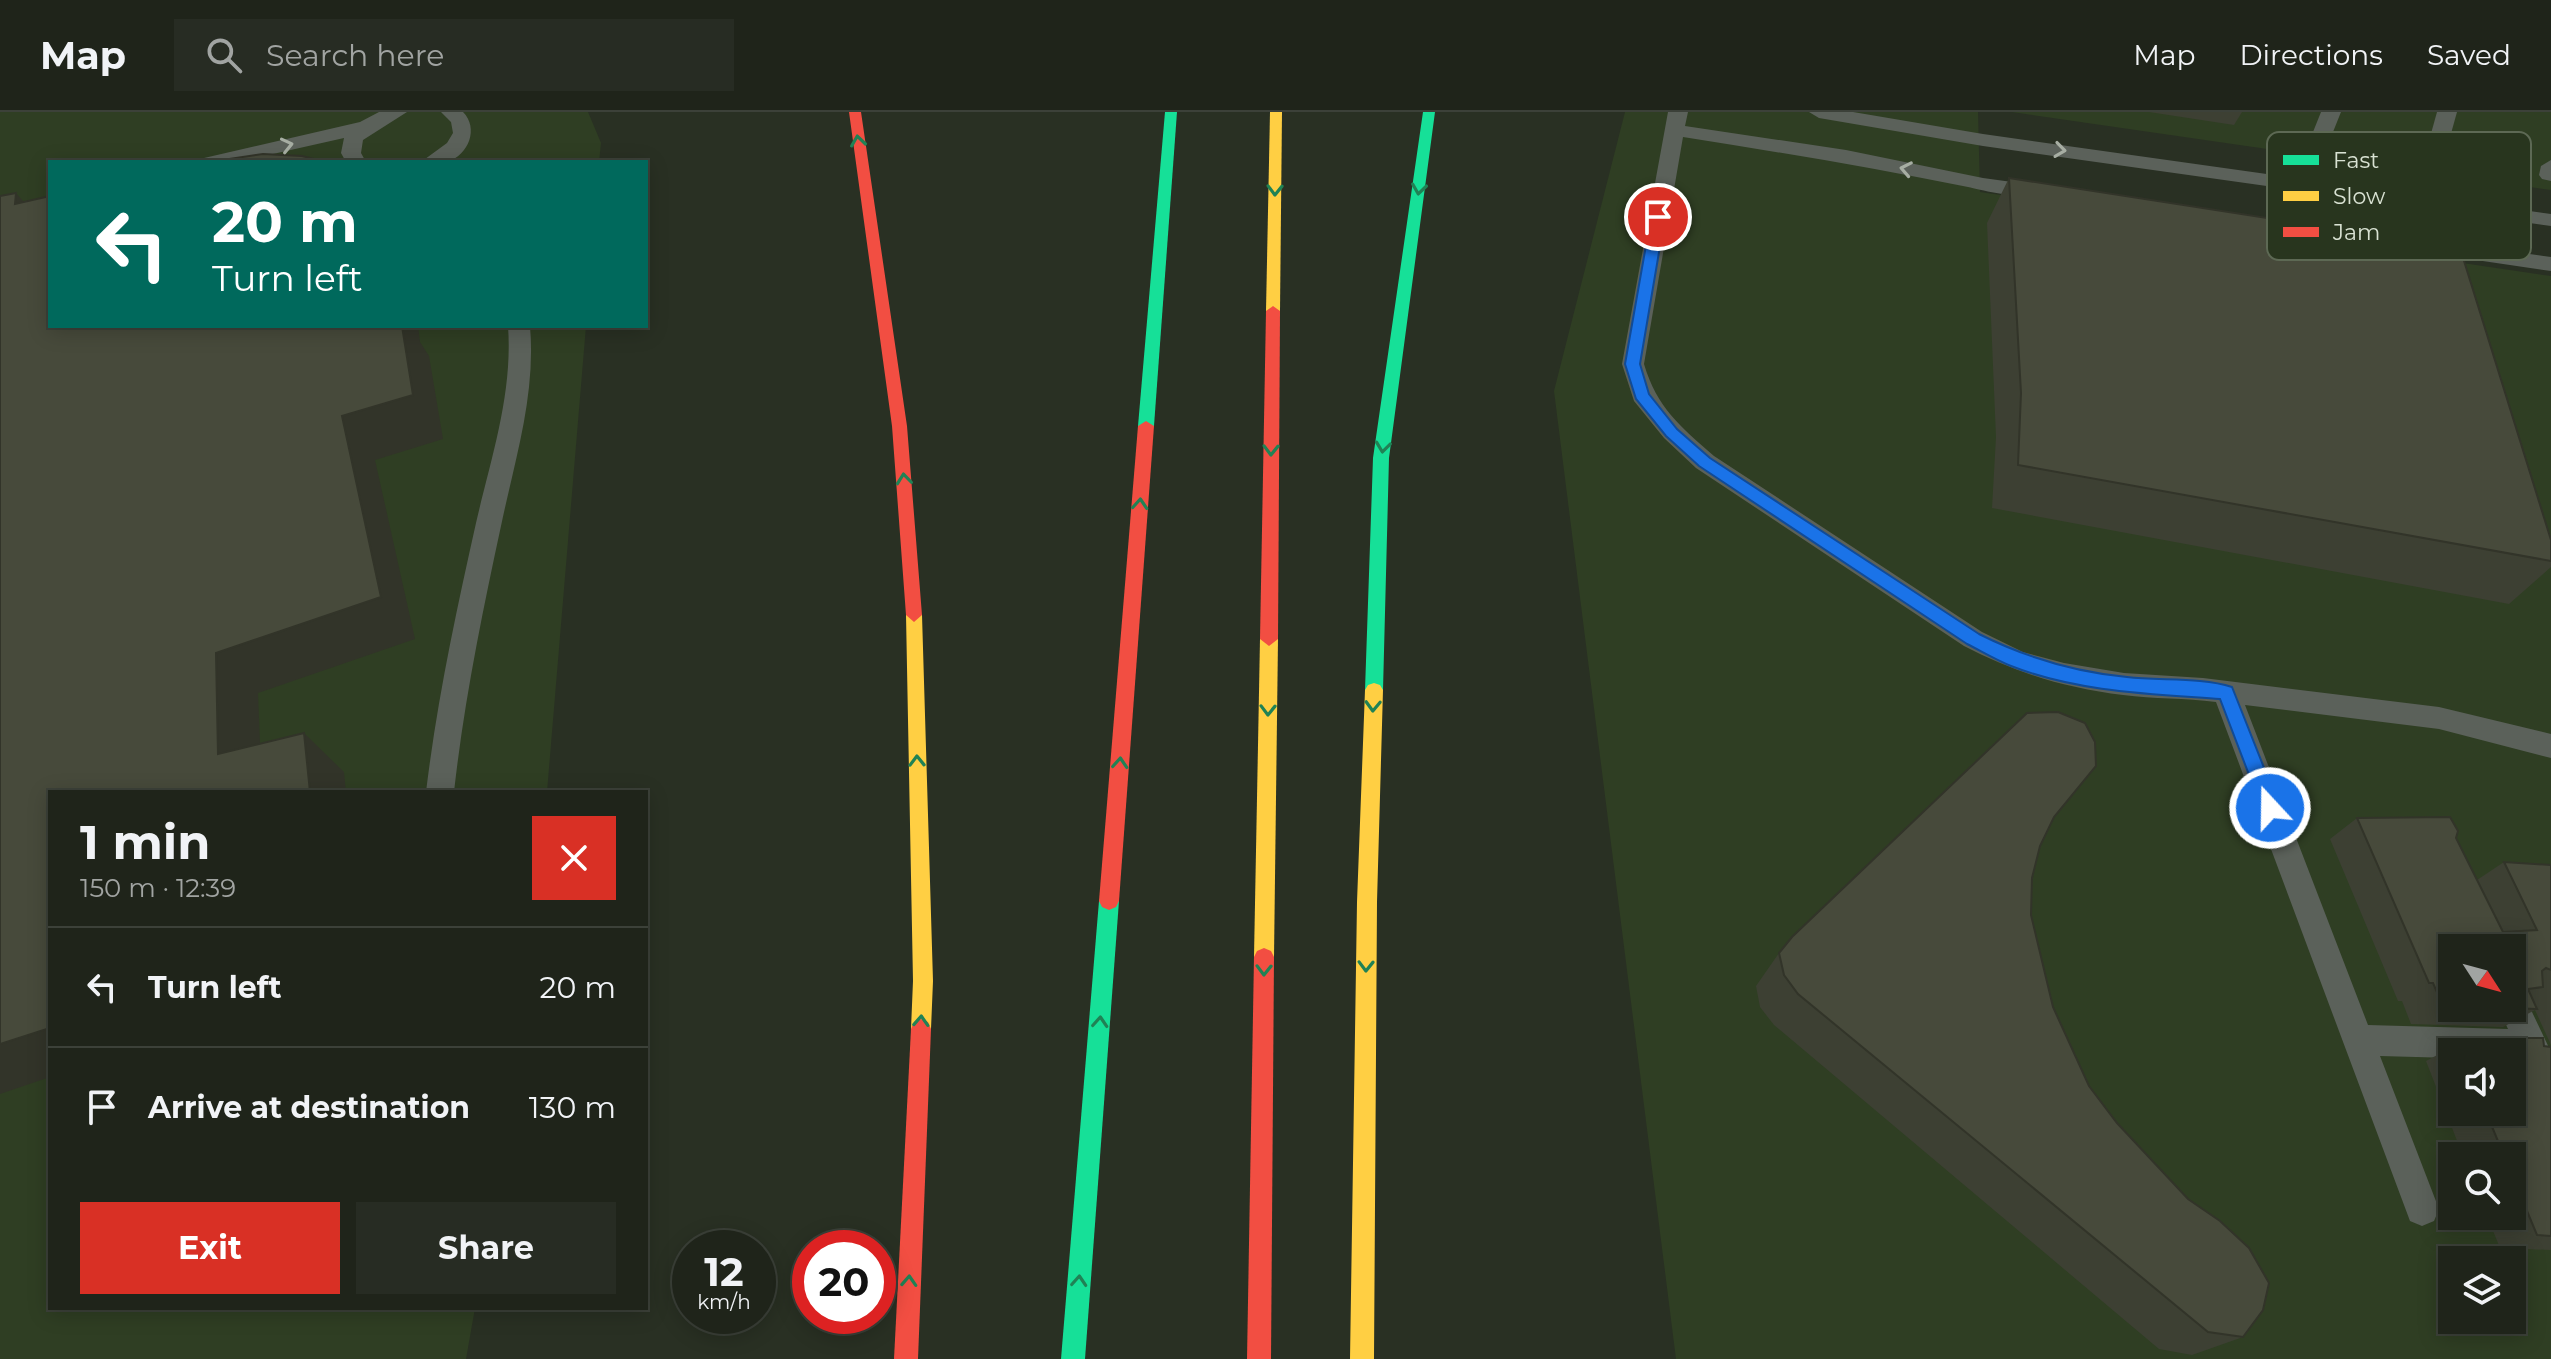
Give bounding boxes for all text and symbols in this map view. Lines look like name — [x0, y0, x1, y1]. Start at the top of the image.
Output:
search box — [174, 19, 734, 91]
text: Map — [40, 32, 126, 79]
icon: search — [202, 33, 246, 77]
text: Search here — [266, 37, 444, 74]
text: Map — [2133, 38, 2195, 72]
text: Directions — [2239, 38, 2383, 72]
text: Saved — [2427, 38, 2511, 72]
legend — [2267, 132, 2531, 260]
one-way arrow — [850, 134, 867, 147]
one-way arrow — [280, 137, 293, 154]
one-way arrow — [2054, 142, 2067, 159]
text: Fast — [2333, 147, 2379, 174]
one-way arrow — [1900, 161, 1913, 178]
one-way arrow — [1410, 183, 1427, 196]
pin — [1624, 183, 1692, 251]
text: Slow — [2333, 183, 2386, 210]
one-way arrow — [1266, 184, 1284, 197]
text: 20 m — [212, 188, 358, 256]
icon: left — [80, 192, 184, 296]
icon: arrive — [1636, 195, 1680, 239]
text: Jam — [2332, 219, 2380, 246]
text: Turn left — [212, 256, 363, 300]
one-way arrow — [1374, 441, 1391, 454]
one-way arrow — [1262, 444, 1280, 457]
one-way arrow — [895, 472, 912, 485]
one-way arrow — [1131, 497, 1148, 510]
one-way arrow — [1364, 700, 1382, 713]
one-way arrow — [1259, 704, 1276, 717]
one-way arrow — [909, 754, 926, 767]
one-way arrow — [1111, 756, 1128, 769]
position arrow — [2228, 766, 2312, 850]
text: 1 min — [80, 813, 210, 871]
button: close — [532, 816, 616, 900]
text: 150 m · 12:39 — [80, 872, 236, 904]
north arrow — [2438, 934, 2526, 1022]
map controls — [2438, 934, 2526, 1334]
one-way arrow — [1357, 960, 1375, 973]
one-way arrow — [1255, 964, 1273, 977]
icon: left — [80, 965, 124, 1009]
text: Turn left — [148, 969, 281, 1006]
text: 20 m — [539, 969, 616, 1006]
one-way arrow — [912, 1014, 929, 1027]
one-way arrow — [1091, 1015, 1108, 1028]
button: sound — [2438, 1038, 2526, 1126]
icon: arrive — [80, 1085, 124, 1129]
text: Arrive at destination — [148, 1089, 470, 1126]
text: 130 m — [529, 1089, 616, 1126]
button: search — [2438, 1142, 2526, 1230]
button: Exit — [80, 1202, 340, 1294]
button: Share — [356, 1202, 616, 1294]
speed limit sign: 20 — [792, 1230, 896, 1334]
button: layers — [2438, 1246, 2526, 1334]
text: 12 — [704, 1247, 744, 1296]
one-way arrow — [901, 1274, 918, 1287]
one-way arrow — [1070, 1274, 1087, 1287]
text: km/h — [697, 1290, 751, 1314]

